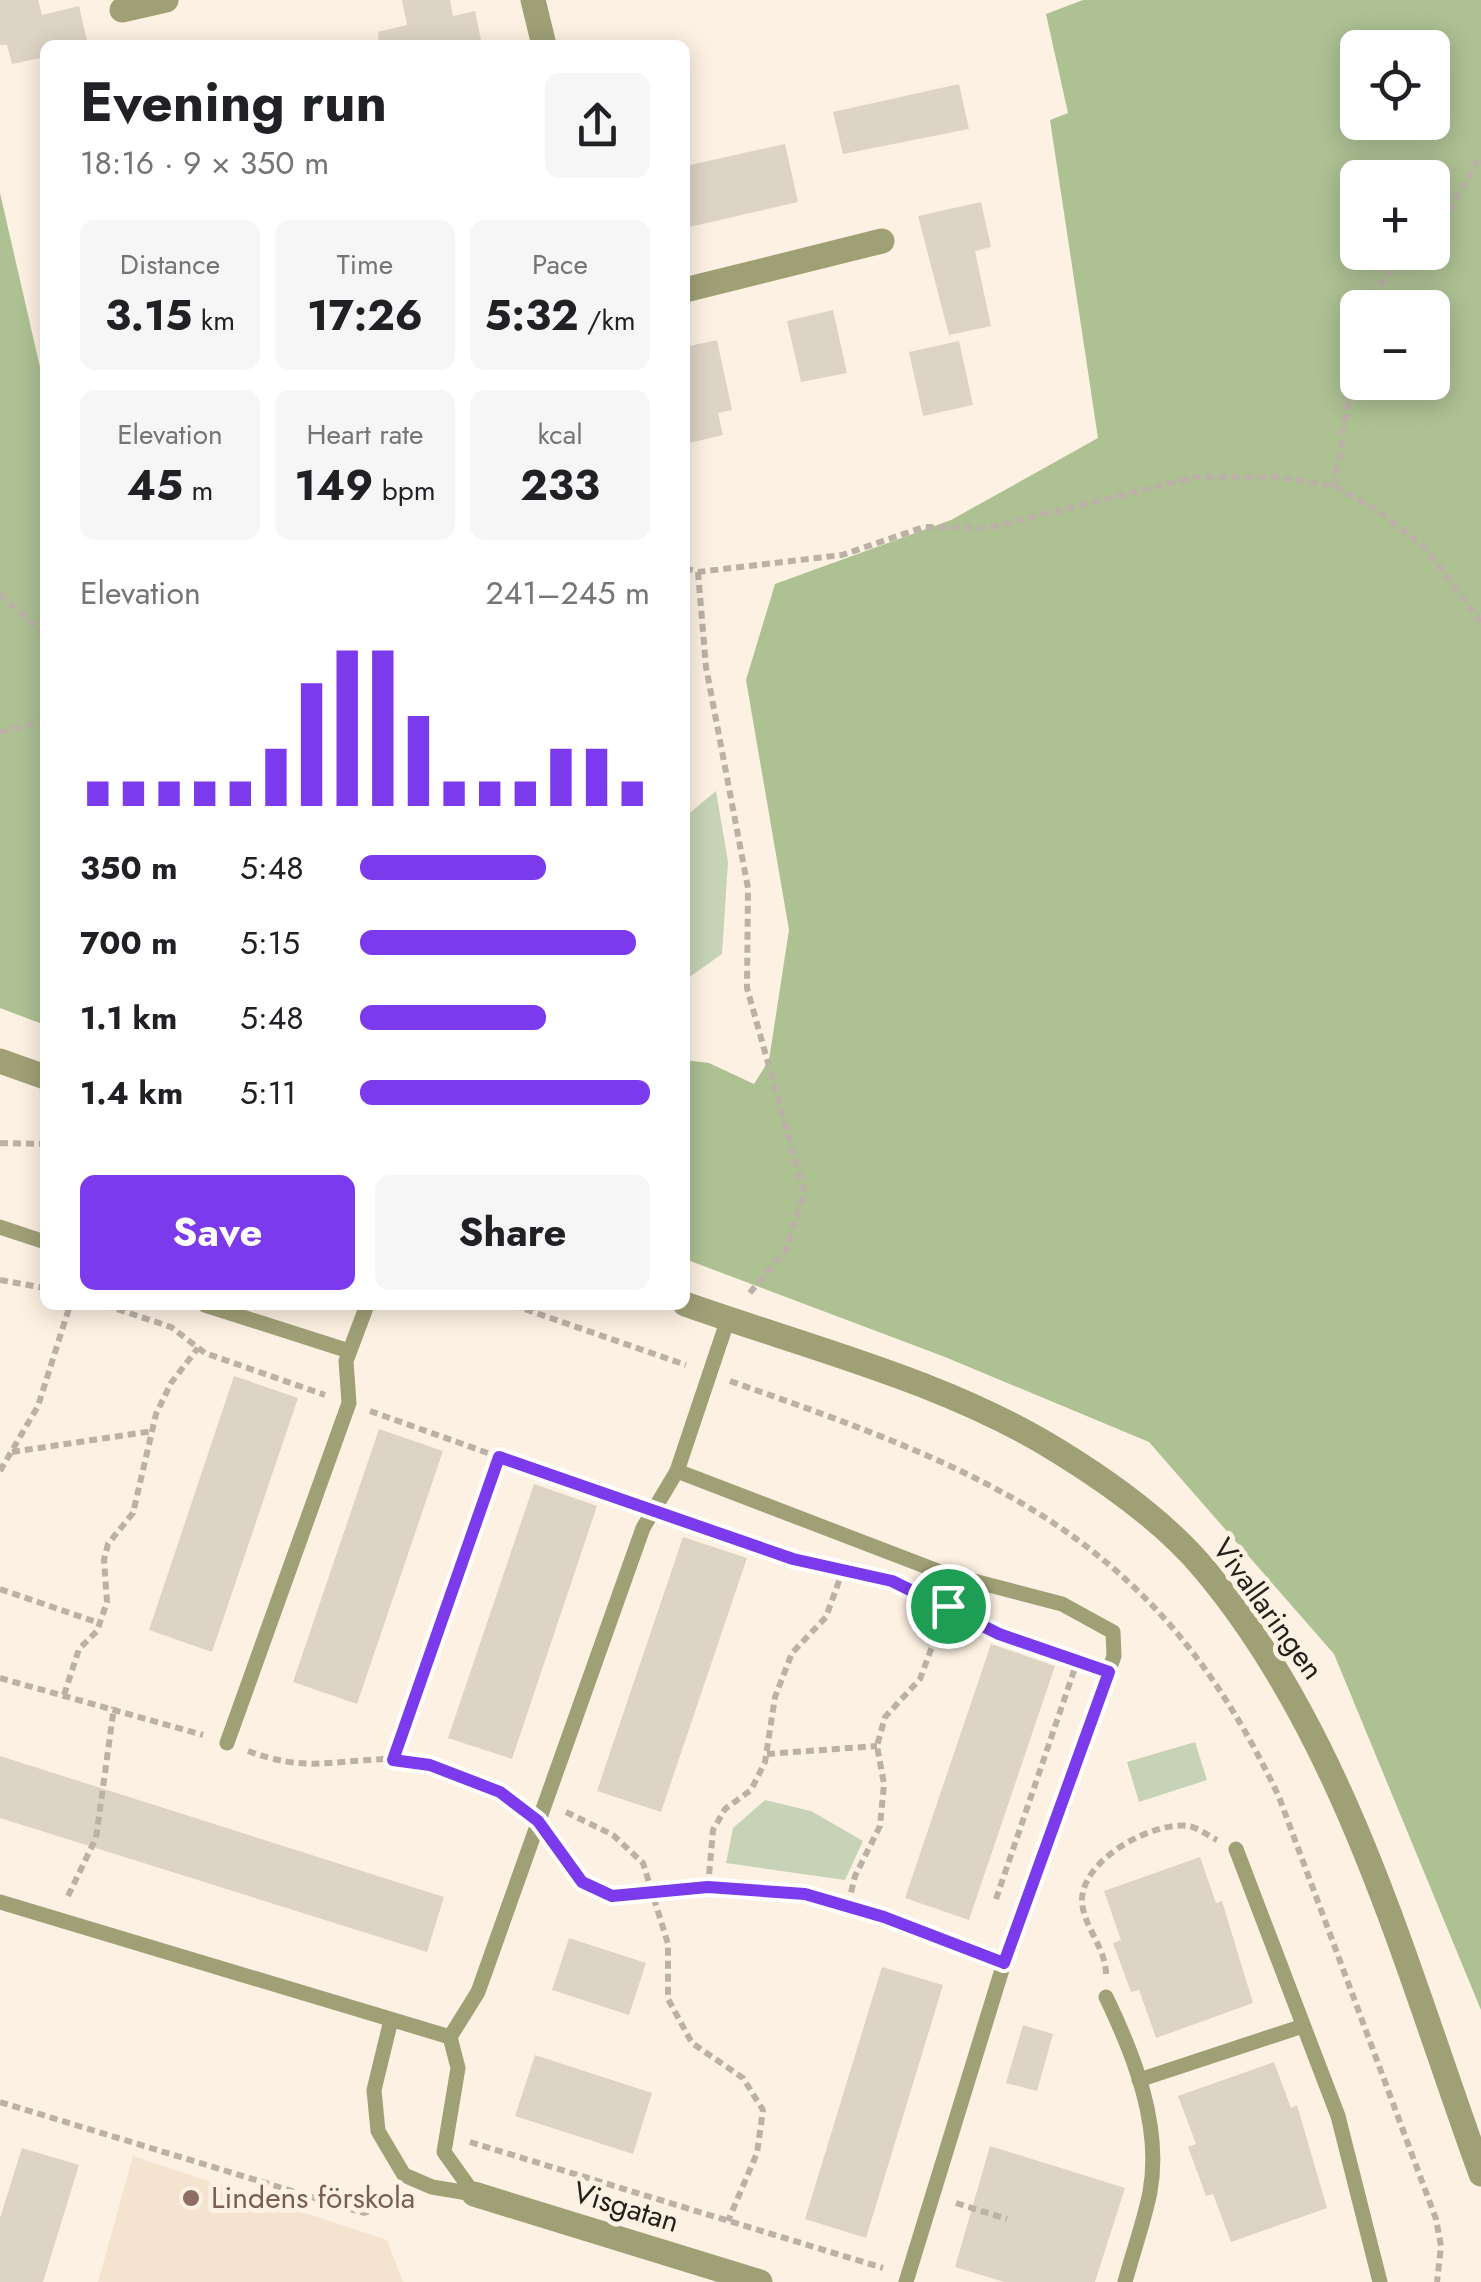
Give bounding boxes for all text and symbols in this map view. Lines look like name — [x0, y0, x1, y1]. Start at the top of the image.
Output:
map controls — [1340, 30, 1450, 400]
button: locate — [1340, 30, 1450, 140]
text: Evening run — [80, 62, 387, 142]
button: share — [545, 73, 650, 178]
text: 18:16 · 9 × 350 m — [80, 140, 329, 186]
button: + — [1340, 160, 1450, 270]
text: Distance — [120, 244, 220, 285]
text: Time — [337, 244, 393, 285]
text: Pace — [532, 244, 588, 285]
text: 3.15 — [105, 285, 192, 346]
text: 17:26 — [307, 285, 423, 346]
text: 5:32 — [484, 285, 579, 346]
button: − — [1340, 290, 1450, 400]
text: km — [192, 300, 235, 341]
text: /km — [579, 300, 636, 341]
text: Elevation — [117, 414, 223, 455]
text: Heart rate — [307, 414, 423, 455]
text: kcal — [537, 414, 583, 455]
text: 45 — [127, 455, 183, 516]
text: 149 — [295, 455, 373, 516]
text: 233 — [520, 455, 600, 516]
text: m — [183, 470, 213, 511]
text: bpm — [373, 470, 435, 511]
text: Elevation — [80, 570, 201, 616]
text: 241–245 m — [486, 570, 650, 616]
text: 350 m — [80, 845, 178, 891]
text: 5:48 — [240, 845, 304, 891]
text: 700 m — [80, 920, 178, 966]
text: 5:15 — [240, 920, 300, 966]
text: 1.1 km — [80, 995, 177, 1041]
text: 5:48 — [240, 995, 304, 1041]
text: 1.4 km — [80, 1070, 183, 1116]
text: 5:11 — [240, 1070, 296, 1116]
button: Save — [80, 1175, 355, 1290]
button: Share — [375, 1175, 650, 1290]
street label: Vivallaringen — [1202, 1529, 1334, 1688]
pin — [906, 1564, 991, 1649]
icon: arrive — [921, 1579, 976, 1634]
street label: Visgatan — [568, 2170, 684, 2243]
place label: Lindens förskola — [211, 2176, 415, 2219]
marker: Lindens förskola — [180, 2187, 202, 2209]

